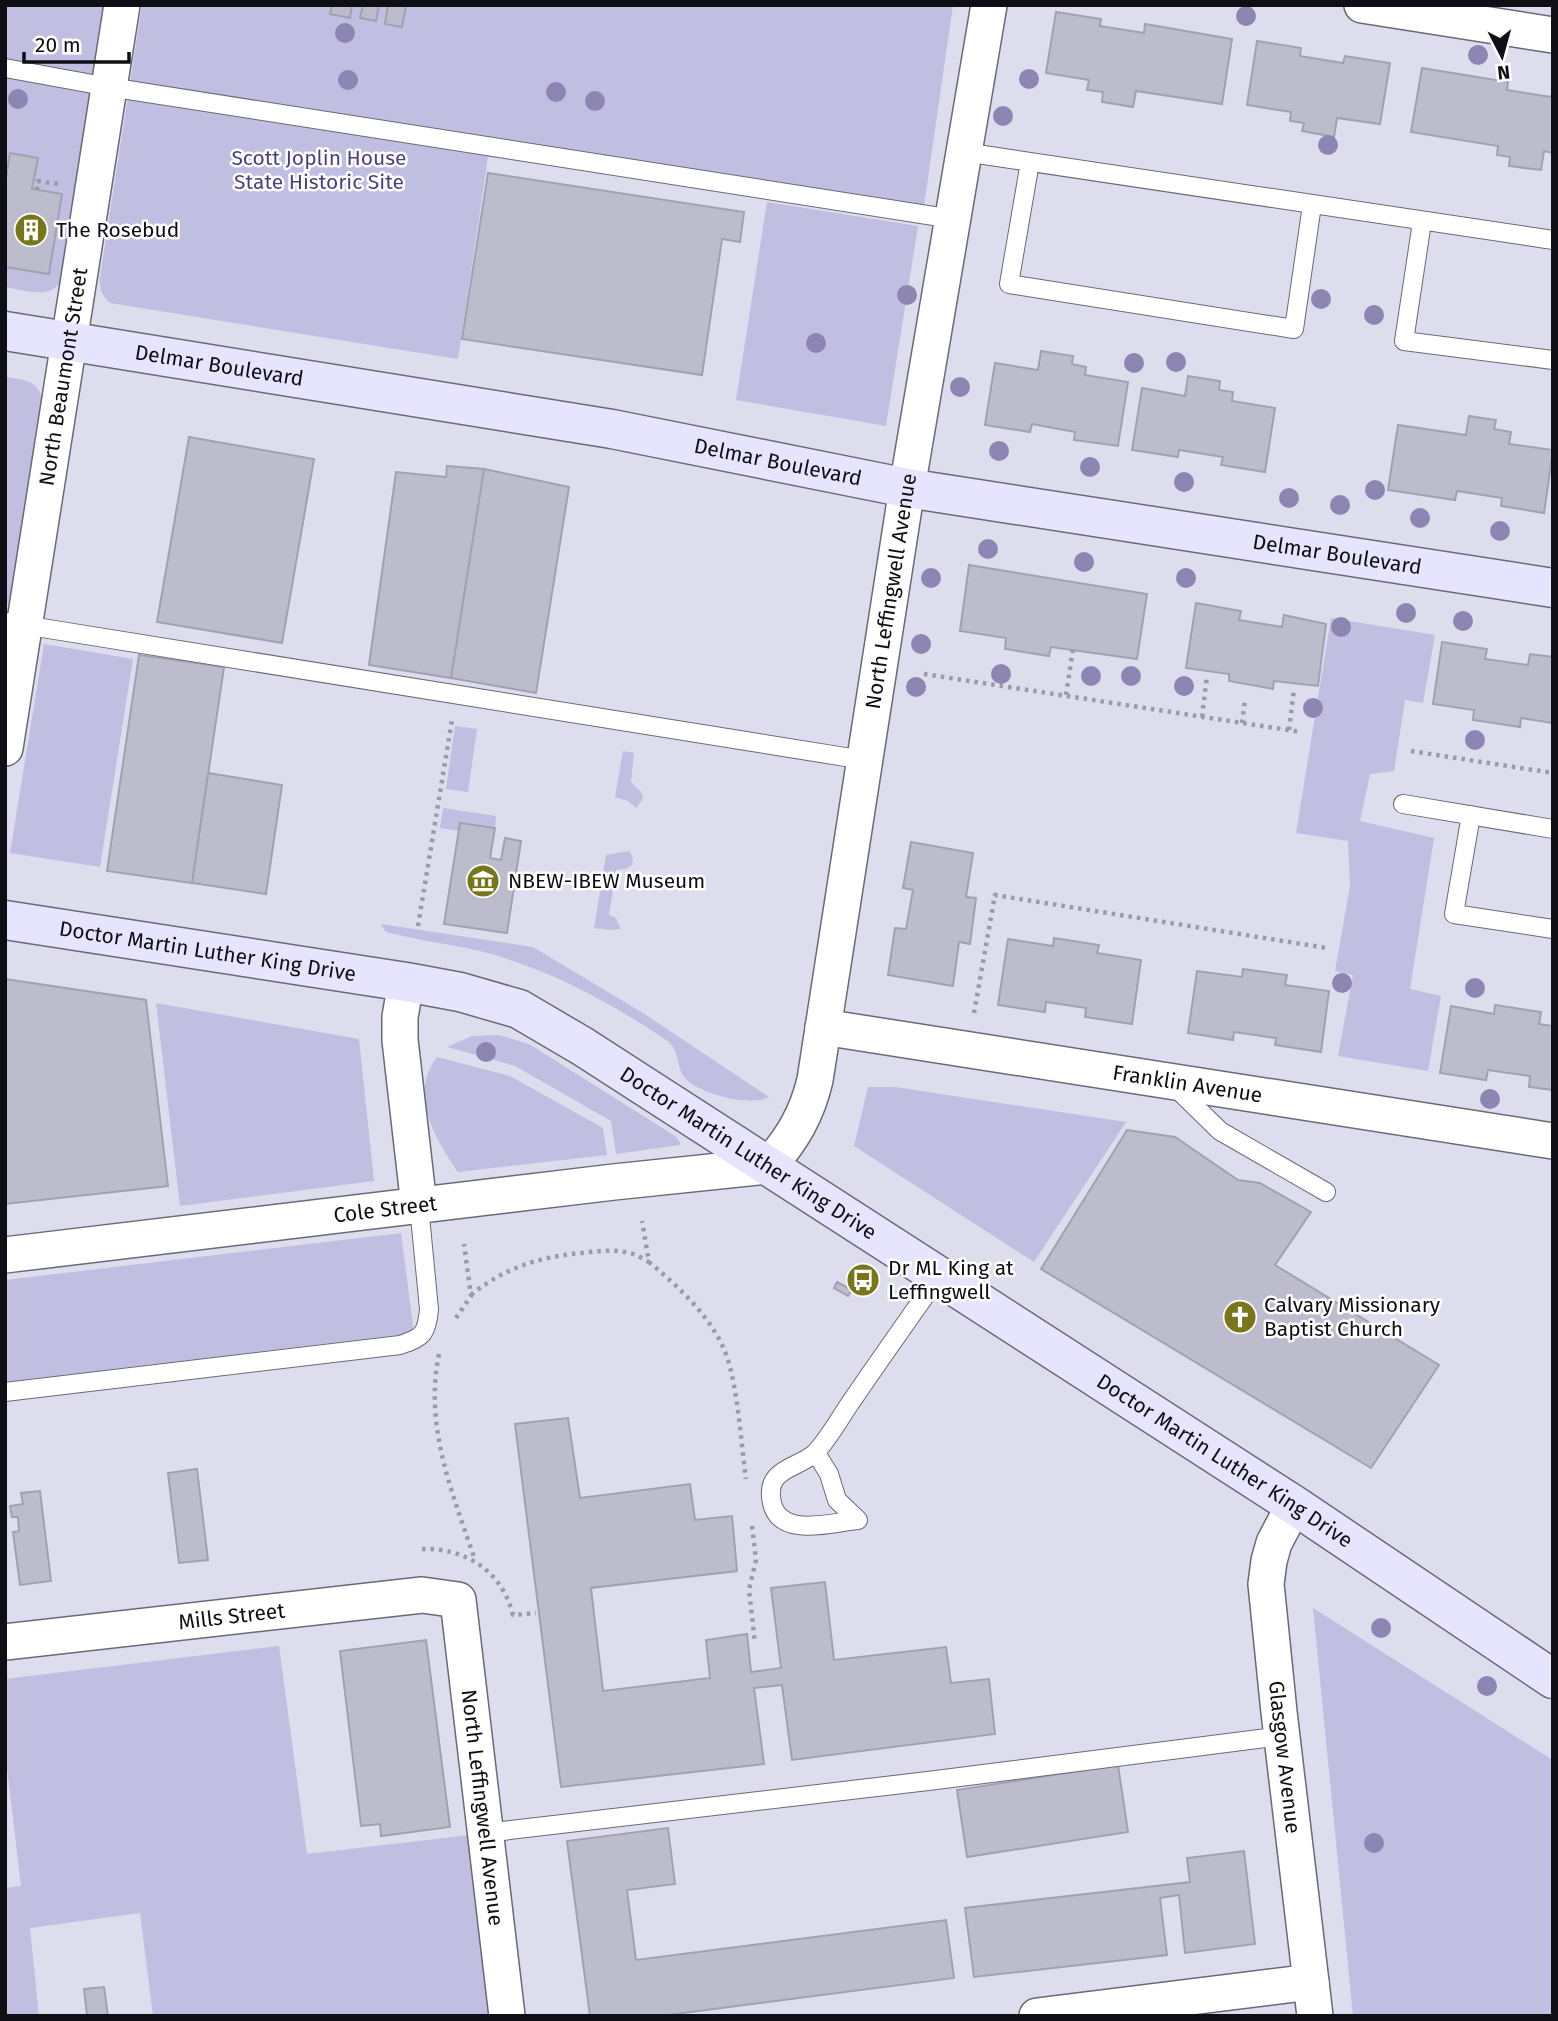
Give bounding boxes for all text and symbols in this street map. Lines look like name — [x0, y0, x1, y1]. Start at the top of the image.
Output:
scale bar — [24, 21, 130, 65]
north arrow — [1467, 21, 1537, 91]
text: 20 m — [35, 32, 81, 58]
text: N — [1496, 60, 1511, 85]
park label: Scott Joplin House State Historic Site — [231, 145, 407, 195]
building icon: The Rosebud — [12, 211, 50, 249]
place label: The Rosebud — [56, 217, 179, 243]
street label: North Beaumont Street — [33, 265, 94, 488]
street label: Delmar Boulevard — [133, 339, 305, 392]
street label: Delmar Boulevard — [692, 433, 864, 492]
street label: North Leffingwell Avenue — [860, 471, 922, 711]
street label: Delmar Boulevard — [1251, 529, 1423, 580]
museum icon: NBEW-IBEW Museum — [464, 862, 502, 900]
place label: NBEW-IBEW Museum — [508, 868, 705, 894]
street label: Doctor Martin Luther King Drive — [57, 916, 358, 987]
street label: Franklin Avenue — [1111, 1059, 1264, 1108]
street label: Doctor Martin Luther King Drive — [615, 1061, 882, 1245]
street label: Cole Street — [332, 1190, 439, 1228]
place label: Dr ML King at Leffingwell — [888, 1255, 1014, 1305]
bus stop icon: Dr ML King at Leffingwell — [844, 1261, 882, 1299]
place label: Calvary Missionary Baptist Church — [1264, 1292, 1441, 1342]
church icon: Calvary Missionary Baptist Church — [1221, 1298, 1259, 1336]
street label: Doctor Martin Luther King Drive — [1092, 1368, 1358, 1554]
street label: Mills Street — [177, 1598, 287, 1635]
street label: Glasgow Avenue — [1263, 1680, 1306, 1835]
street label: North Leffingwell Avenue — [456, 1688, 509, 1927]

